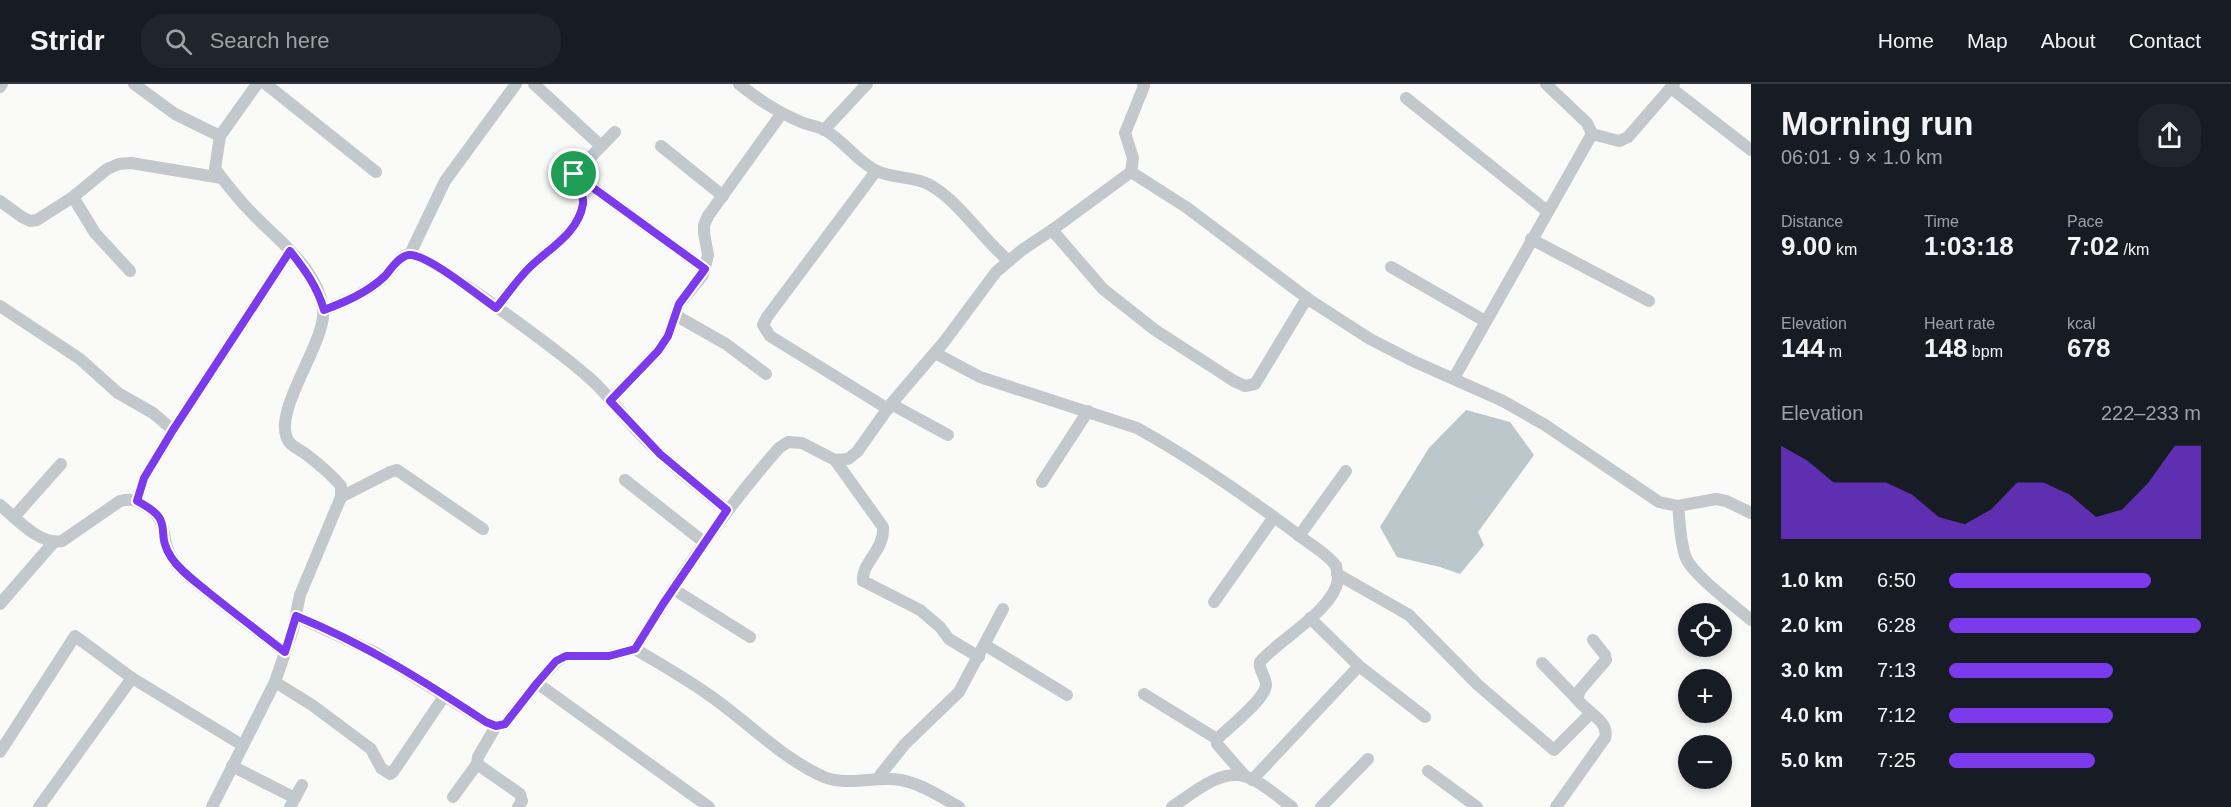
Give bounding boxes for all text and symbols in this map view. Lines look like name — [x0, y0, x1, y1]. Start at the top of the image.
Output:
search box — [141, 14, 561, 68]
text: Stridr — [30, 25, 105, 56]
icon: search — [162, 25, 195, 58]
text: Search here — [210, 28, 330, 53]
text: Home — [1878, 29, 1934, 52]
text: Map — [1967, 29, 2008, 52]
text: About — [2041, 29, 2096, 52]
text: Contact — [2129, 29, 2201, 52]
button: share — [2138, 104, 2201, 167]
text: Morning run — [1781, 105, 1973, 142]
text: 06:01 · 9 × 1.0 km — [1781, 146, 1943, 168]
pin — [548, 148, 599, 199]
icon: arrive — [557, 157, 590, 190]
text: Distance — [1781, 213, 1843, 230]
text: Time — [1924, 213, 1959, 230]
text: Pace — [2067, 213, 2103, 230]
text: 9.00 — [1781, 231, 1832, 261]
text: 1:03:18 — [1924, 231, 2014, 261]
text: 7:02 — [2067, 231, 2119, 261]
text: km — [1832, 241, 1857, 258]
text: /km — [2119, 241, 2149, 258]
text: Elevation — [1781, 315, 1847, 332]
text: Heart rate — [1924, 315, 1995, 332]
text: kcal — [2067, 315, 2095, 332]
text: 144 — [1781, 333, 1824, 363]
text: 148 — [1924, 333, 1967, 363]
text: 678 — [2067, 333, 2110, 363]
text: m — [1824, 343, 1842, 360]
text: bpm — [1967, 343, 2003, 360]
text: Elevation — [1781, 402, 1863, 424]
text: 222–233 m — [2101, 402, 2201, 424]
text: 1.0 km — [1781, 569, 1843, 591]
text: 6:50 — [1877, 569, 1916, 591]
map controls — [1678, 603, 1732, 789]
button: locate — [1678, 603, 1732, 657]
text: 2.0 km — [1781, 614, 1843, 636]
text: 6:28 — [1877, 614, 1916, 636]
text: 3.0 km — [1781, 659, 1843, 681]
text: 7:13 — [1877, 659, 1916, 681]
button: + — [1678, 669, 1732, 723]
text: 4.0 km — [1781, 704, 1843, 726]
text: 7:12 — [1877, 704, 1916, 726]
button: − — [1678, 735, 1732, 789]
text: 5.0 km — [1781, 749, 1843, 771]
text: 7:25 — [1877, 749, 1916, 771]

